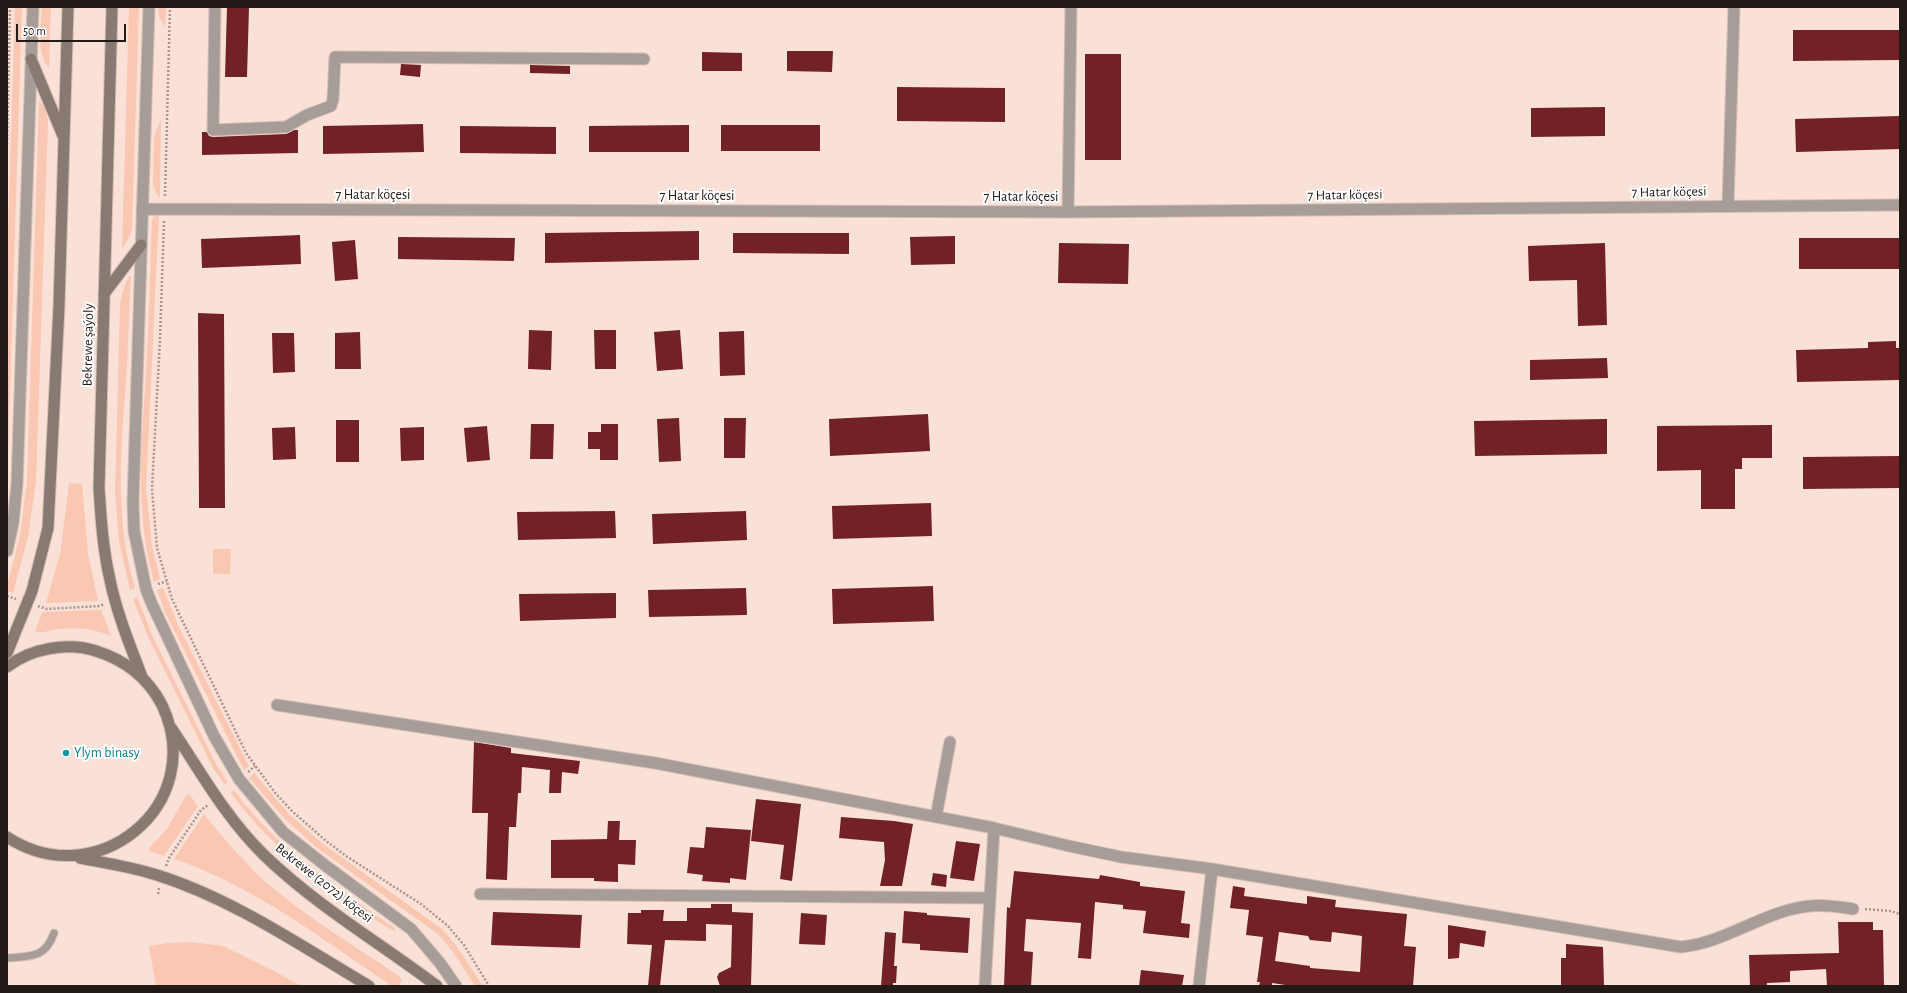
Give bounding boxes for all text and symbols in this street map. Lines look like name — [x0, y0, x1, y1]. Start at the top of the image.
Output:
scale bar — [18, 16, 128, 42]
text: 50 m — [23, 25, 46, 37]
street label: 7 Hatar köçesi — [1631, 183, 1707, 201]
street label: 7 Hatar köçesi — [1307, 186, 1383, 204]
street label: 7 Hatar köçesi — [336, 187, 410, 203]
street label: 7 Hatar köçesi — [660, 188, 734, 204]
street label: 7 Hatar köçesi — [984, 189, 1058, 205]
street label: Bekrewe şaýoly — [79, 303, 97, 387]
place label: Ylym binasy — [74, 745, 140, 761]
marker: Ylym binasy — [61, 748, 71, 758]
street label: Bekrewe (2072) köçesi — [272, 840, 376, 926]

